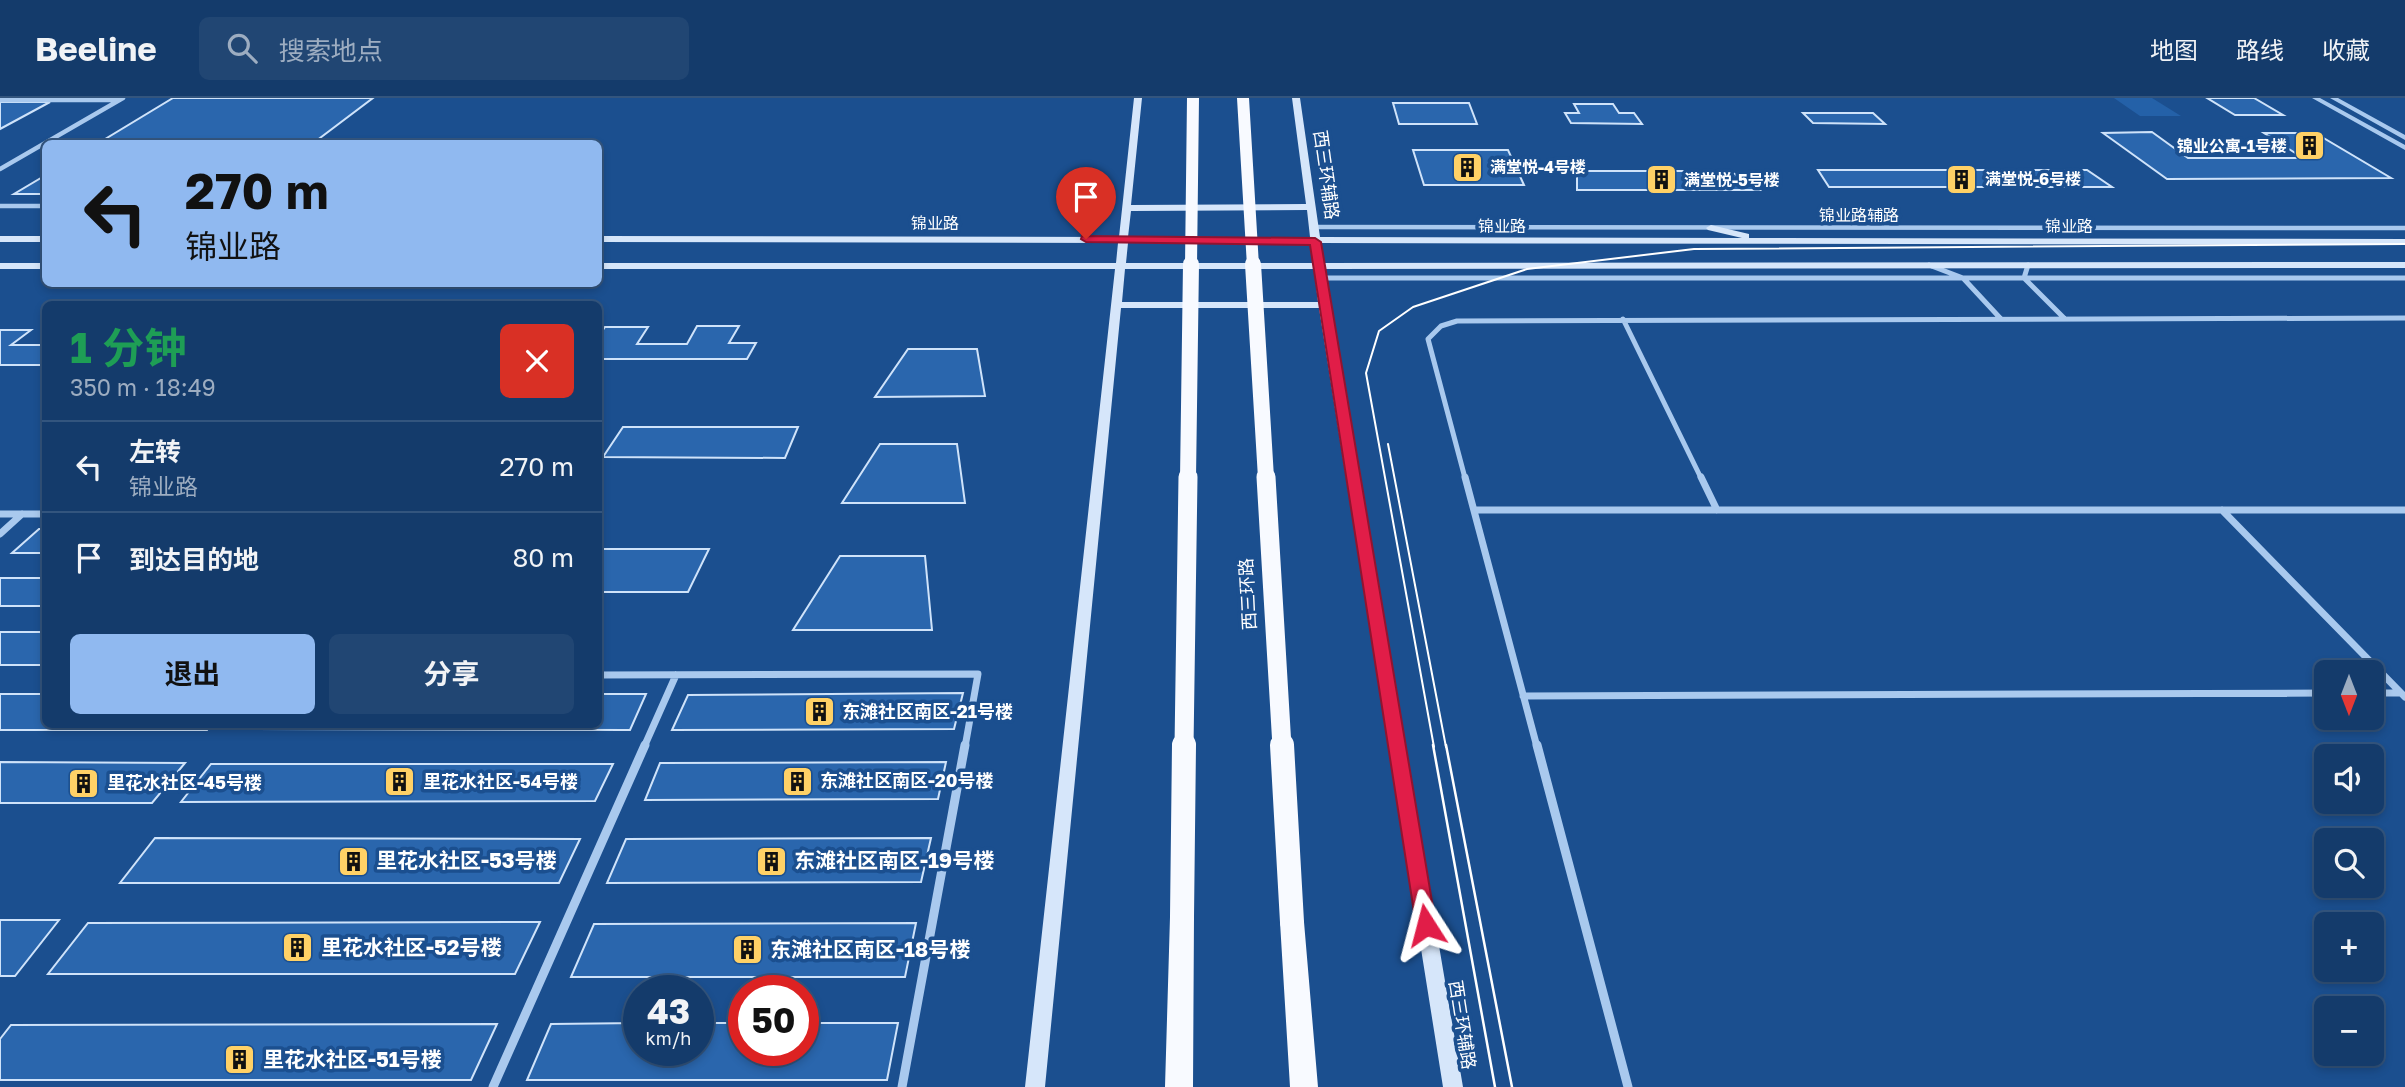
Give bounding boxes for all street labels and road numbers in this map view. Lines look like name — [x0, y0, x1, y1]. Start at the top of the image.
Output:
street label: 西三环辅路 — [1310, 129, 1344, 221]
street label: 锦业路辅路 — [1819, 205, 1899, 225]
street label: 锦业路 — [911, 213, 959, 233]
street label: 锦业路 — [1478, 216, 1526, 236]
street label: 锦业路 — [2045, 216, 2093, 236]
street label: 西三环路 — [1234, 558, 1260, 631]
street label: 西三环辅路 — [1445, 979, 1481, 1071]

